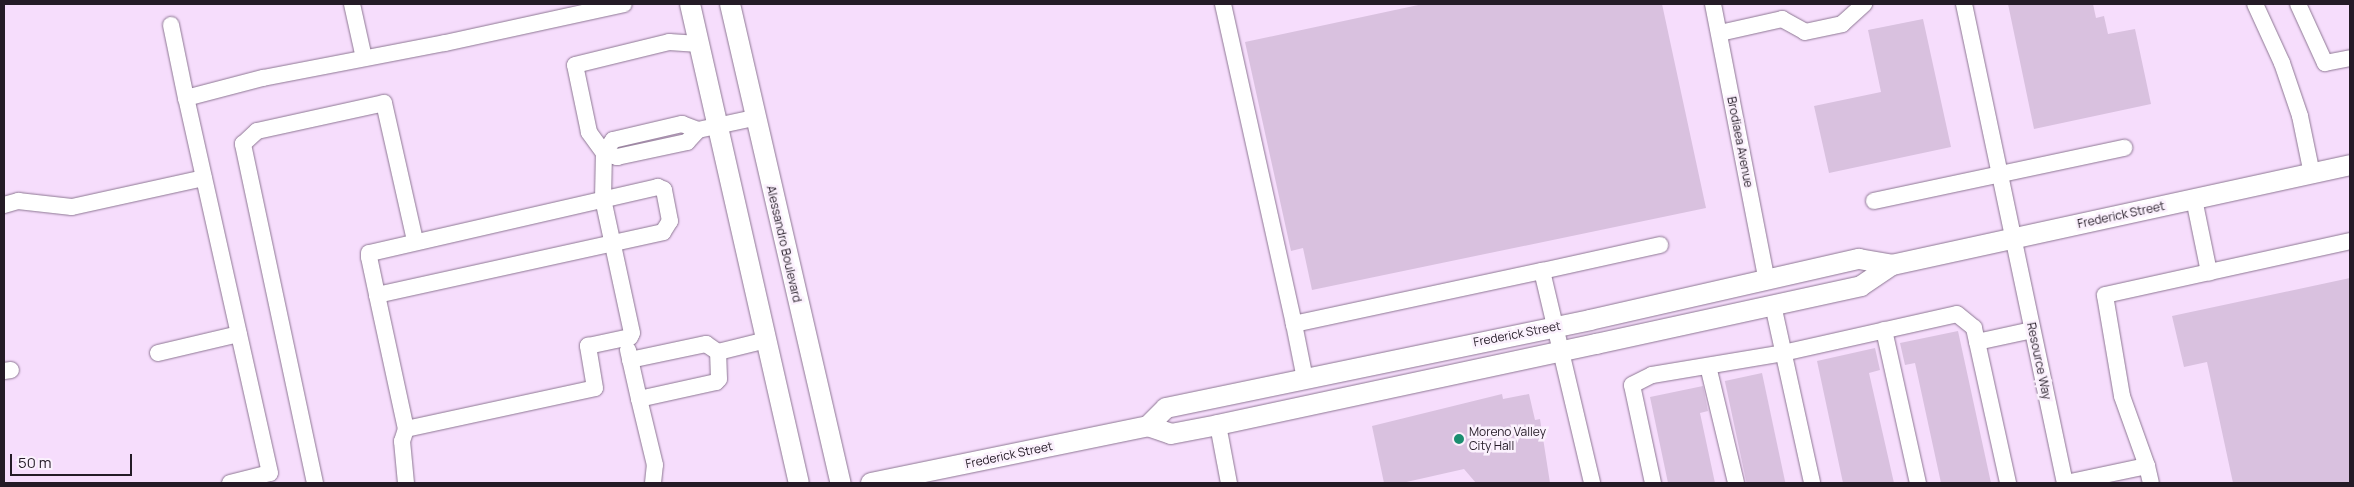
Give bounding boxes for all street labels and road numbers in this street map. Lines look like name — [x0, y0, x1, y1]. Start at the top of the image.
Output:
street label: Brodiaea Avenue — [1724, 95, 1756, 189]
street label: Alessandro Boulevard — [764, 184, 804, 304]
street label: Frederick Street — [2076, 199, 2166, 231]
street label: Frederick Street — [1472, 318, 1562, 350]
street label: Resource Way — [2024, 321, 2054, 401]
street label: Frederick Street — [964, 439, 1054, 471]

